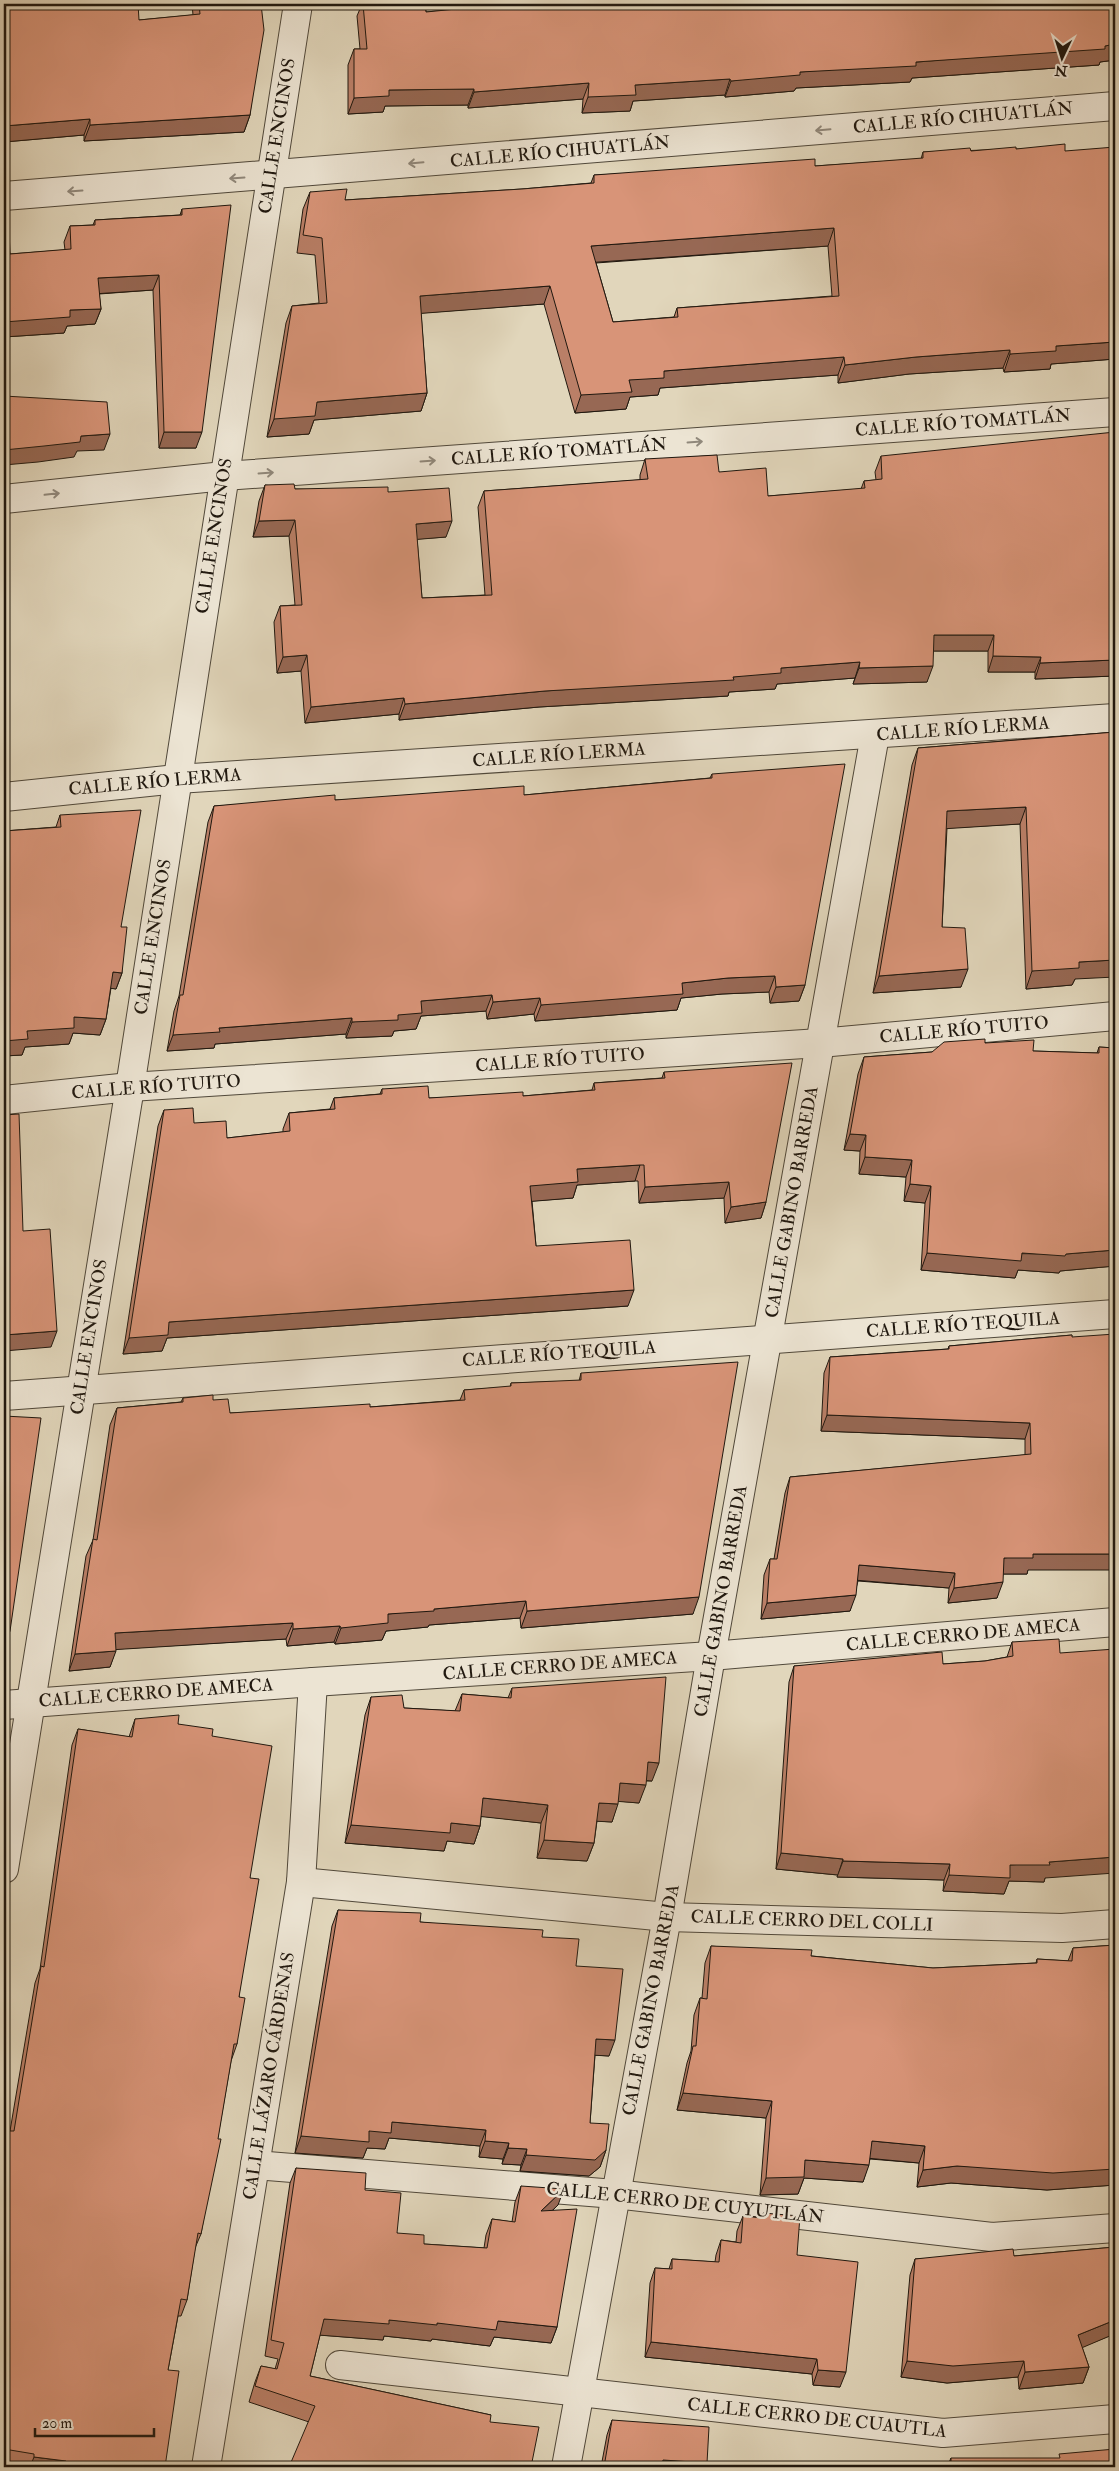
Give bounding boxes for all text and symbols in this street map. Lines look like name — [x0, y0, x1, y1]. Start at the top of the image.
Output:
north arrow — [1036, 32, 1086, 82]
street label: CALLE ENCINOS — [253, 57, 301, 215]
text: N — [1054, 62, 1069, 79]
street label: CALLE RÍO CIHUATLÁN — [852, 97, 1074, 139]
one-way arrow — [815, 125, 831, 135]
street label: CALLE RÍO CIHUATLÁN — [449, 131, 671, 173]
one-way arrow — [409, 159, 425, 168]
one-way arrow — [229, 173, 245, 183]
one-way arrow — [67, 186, 83, 195]
street label: CALLE RÍO TOMATLÁN — [854, 404, 1072, 442]
street label: CALLE RÍO TOMATLÁN — [450, 433, 668, 471]
one-way arrow — [687, 438, 703, 447]
street label: CALLE ENCINOS — [190, 457, 238, 615]
one-way arrow — [420, 457, 436, 466]
one-way arrow — [258, 468, 274, 477]
one-way arrow — [44, 489, 60, 499]
street label: CALLE RÍO LERMA — [876, 711, 1051, 747]
street label: CALLE RÍO LERMA — [472, 737, 647, 773]
street label: CALLE RÍO LERMA — [67, 763, 243, 801]
street label: CALLE ENCINOS — [129, 858, 177, 1016]
street label: CALLE RÍO TUITO — [878, 1011, 1050, 1049]
street label: CALLE RÍO TUITO — [475, 1043, 645, 1077]
street label: CALLE RÍO TUITO — [71, 1070, 241, 1104]
street label: CALLE GABINO BARREDA — [760, 1084, 824, 1320]
street label: CALLE ENCINOS — [65, 1258, 113, 1416]
street label: CALLE RÍO TEQUILA — [865, 1307, 1061, 1343]
street label: CALLE RÍO TEQUILA — [461, 1336, 657, 1372]
street label: CALLE GABINO BARREDA — [689, 1483, 753, 1719]
street label: CALLE CERRO DE AMECA — [845, 1613, 1082, 1657]
street label: CALLE CERRO DE AMECA — [442, 1646, 679, 1686]
street label: CALLE CERRO DE AMECA — [38, 1673, 275, 1713]
street label: CALLE GABINO BARREDA — [617, 1882, 685, 2118]
street label: CALLE CERRO DEL COLLI — [690, 1905, 934, 1937]
street label: CALLE LÁZARO CÁRDENAS — [238, 1951, 300, 2201]
street label: CALLE CERRO DE CUYUTLÁN — [545, 2177, 825, 2229]
street label: CALLE CERRO DE CUAUTLA — [686, 2393, 948, 2443]
scale bar — [35, 2406, 154, 2438]
text: 20 m — [42, 2414, 72, 2433]

